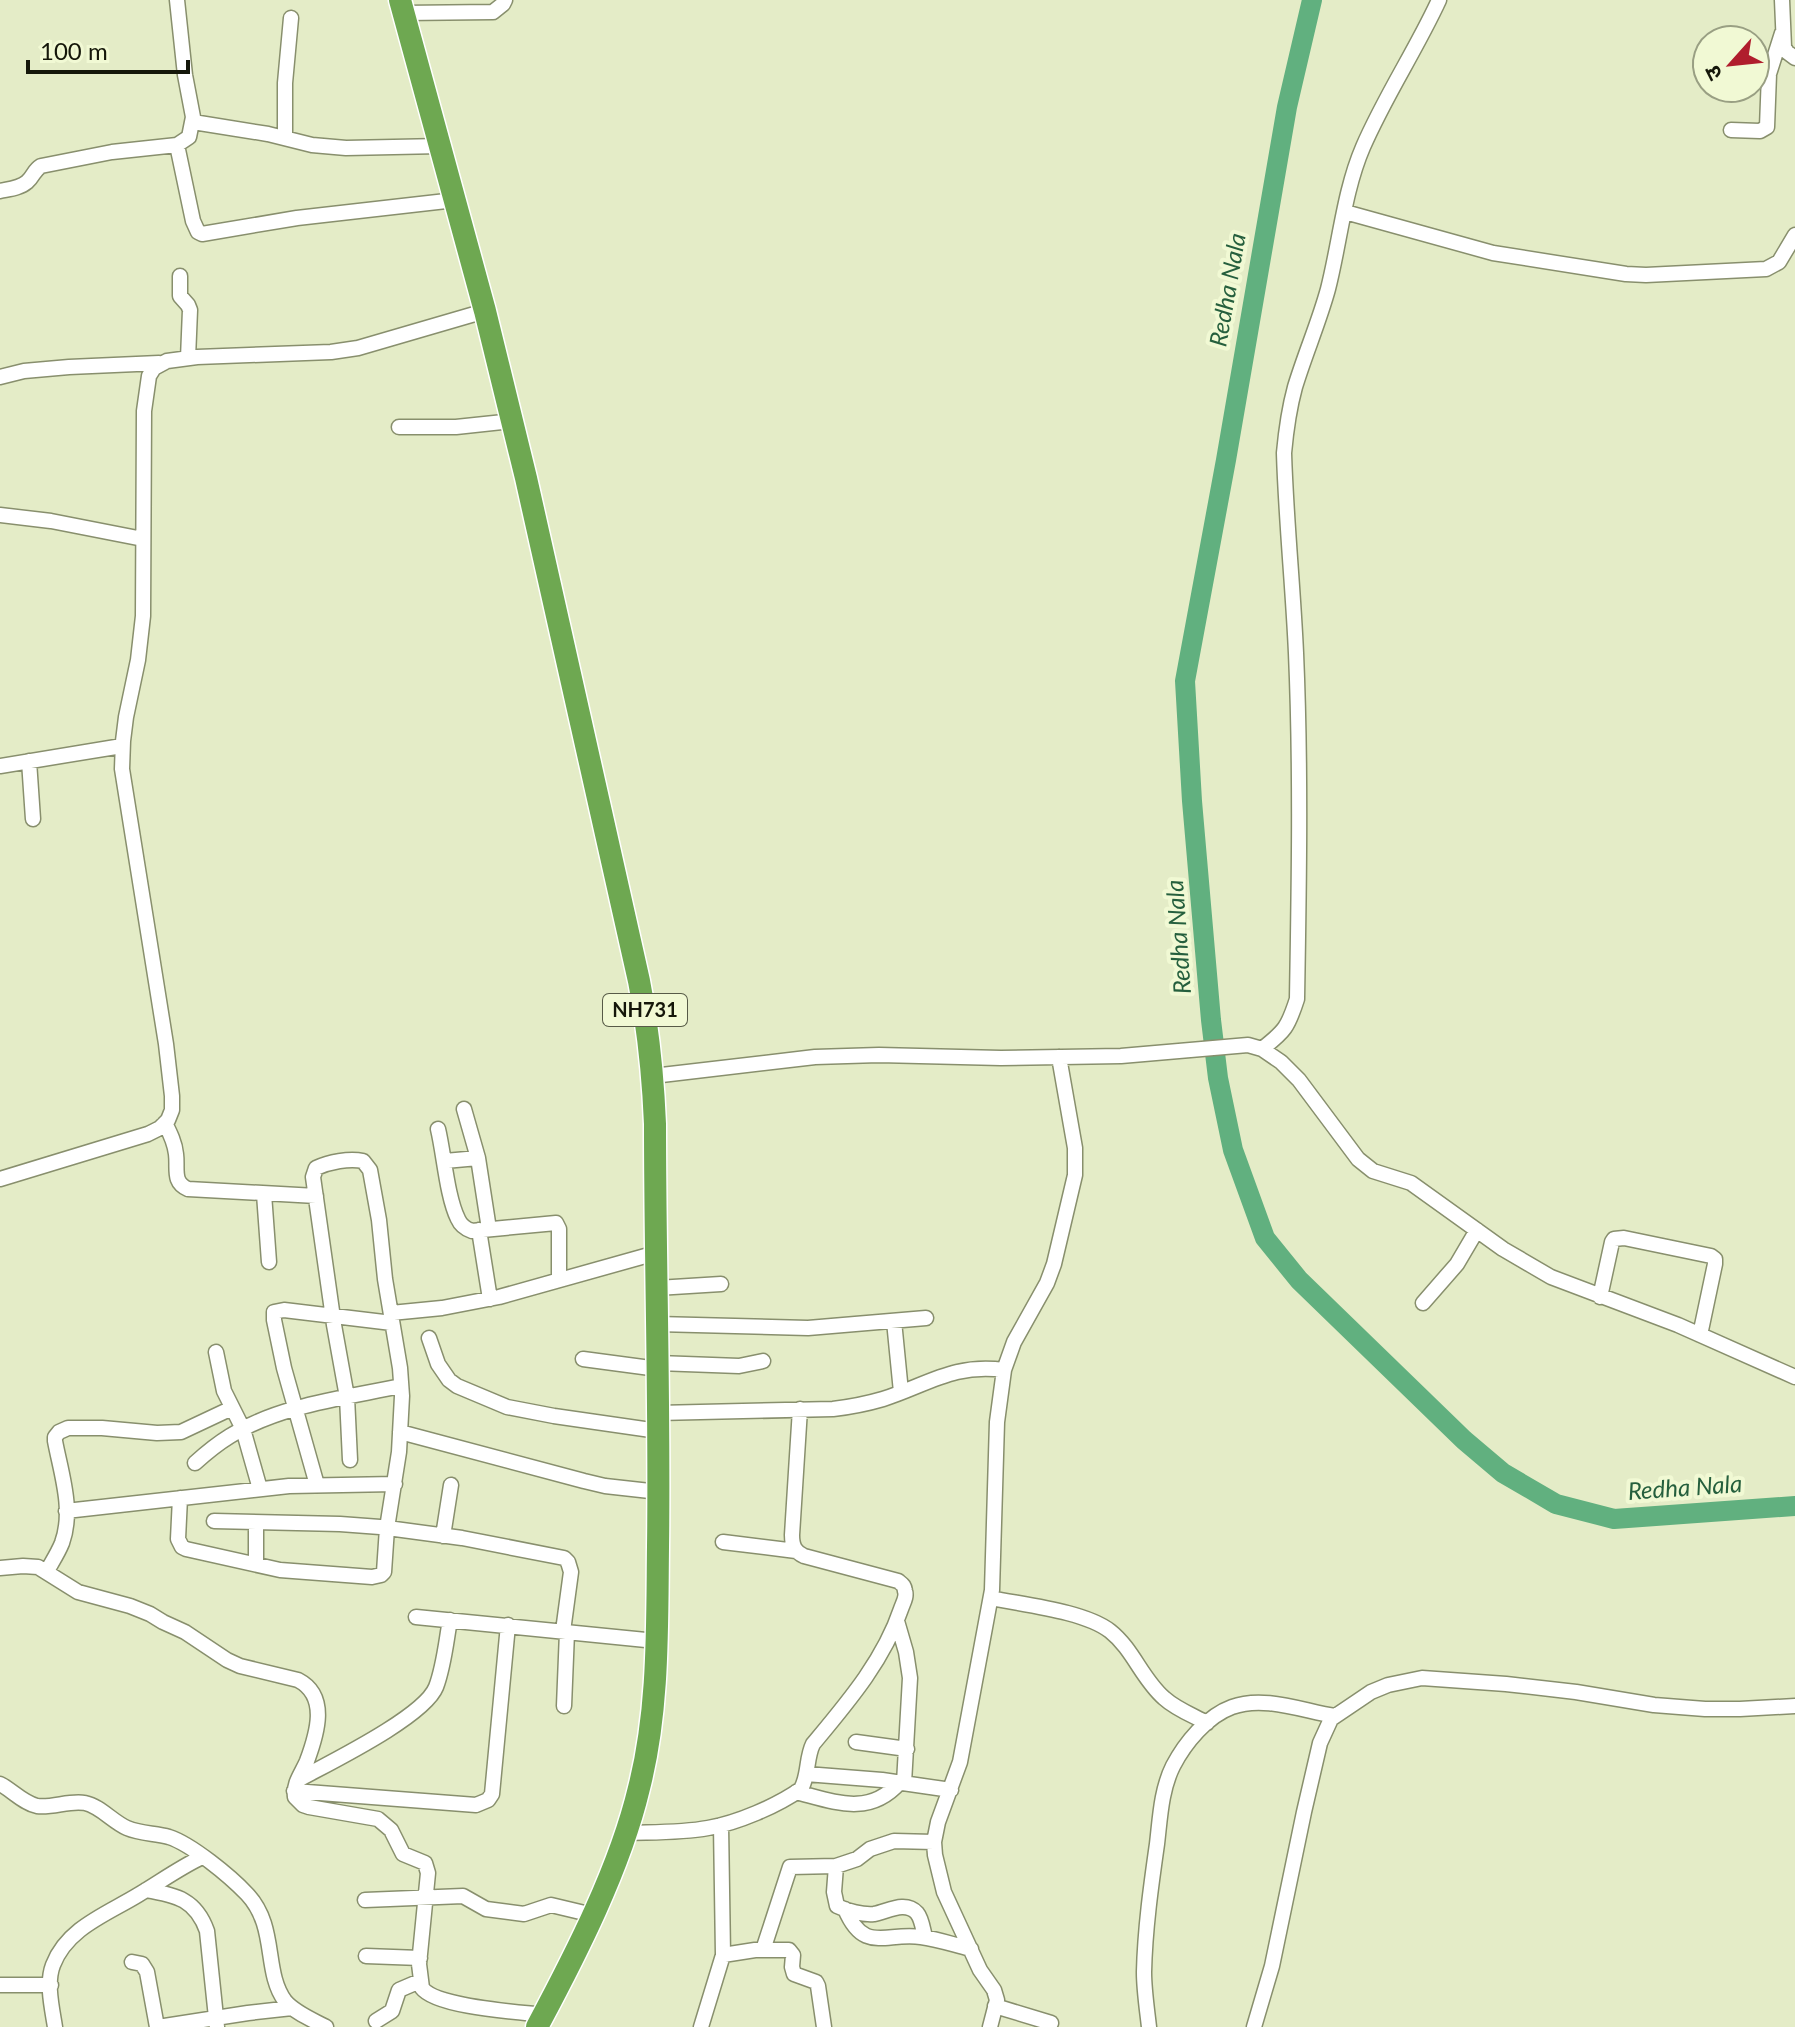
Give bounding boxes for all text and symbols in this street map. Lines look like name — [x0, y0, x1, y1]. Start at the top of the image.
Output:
scale bar — [28, 24, 188, 74]
north arrow — [1691, 24, 1771, 104]
text: 100 m — [40, 36, 108, 65]
text: उ — [1697, 60, 1728, 85]
water label: Redha Nala — [1202, 231, 1251, 349]
water label: Redha Nala — [1159, 879, 1196, 995]
road number: NH731 — [603, 994, 687, 1026]
water label: Redha Nala — [1627, 1468, 1743, 1505]

